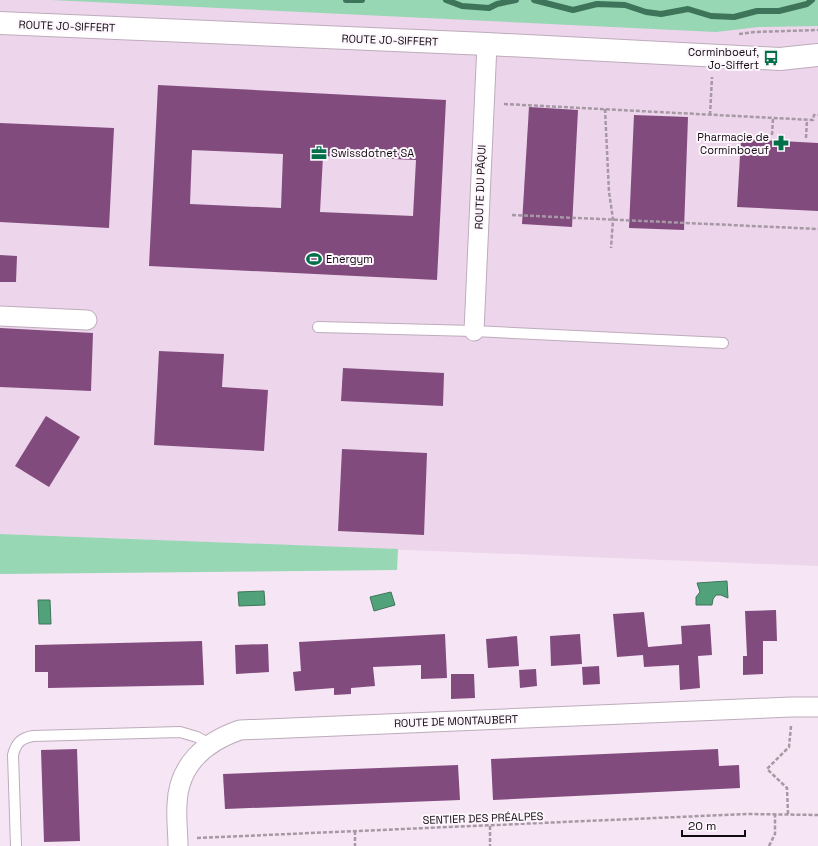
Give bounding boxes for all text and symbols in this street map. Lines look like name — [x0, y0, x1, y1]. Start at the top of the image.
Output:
street label: ROUTE JO-SIFFERT — [18, 17, 116, 35]
street label: ROUTE JO-SIFFERT — [341, 31, 439, 49]
place label: Corminboeuf, Jo-Siffert — [688, 45, 759, 72]
bus stop icon: Corminboeuf, Jo-Siffert — [762, 49, 780, 67]
place label: Pharmacie de Corminboeuf — [697, 130, 769, 157]
pharmacy icon: Pharmacie de Corminboeuf — [772, 134, 790, 152]
office icon: Swissdotnet SA — [310, 144, 328, 162]
street label: ROUTE DU PÂQUI — [472, 144, 488, 230]
place label: Swissdotnet SA — [331, 146, 414, 160]
sports icon: Energym — [305, 250, 323, 268]
place label: Energym — [326, 252, 373, 266]
street label: ROUTE DE MONTAUBERT — [394, 712, 519, 730]
street label: SENTIER DES PRÉALPES — [422, 809, 544, 827]
scale bar — [682, 812, 745, 838]
text: 20 m — [688, 818, 716, 834]

